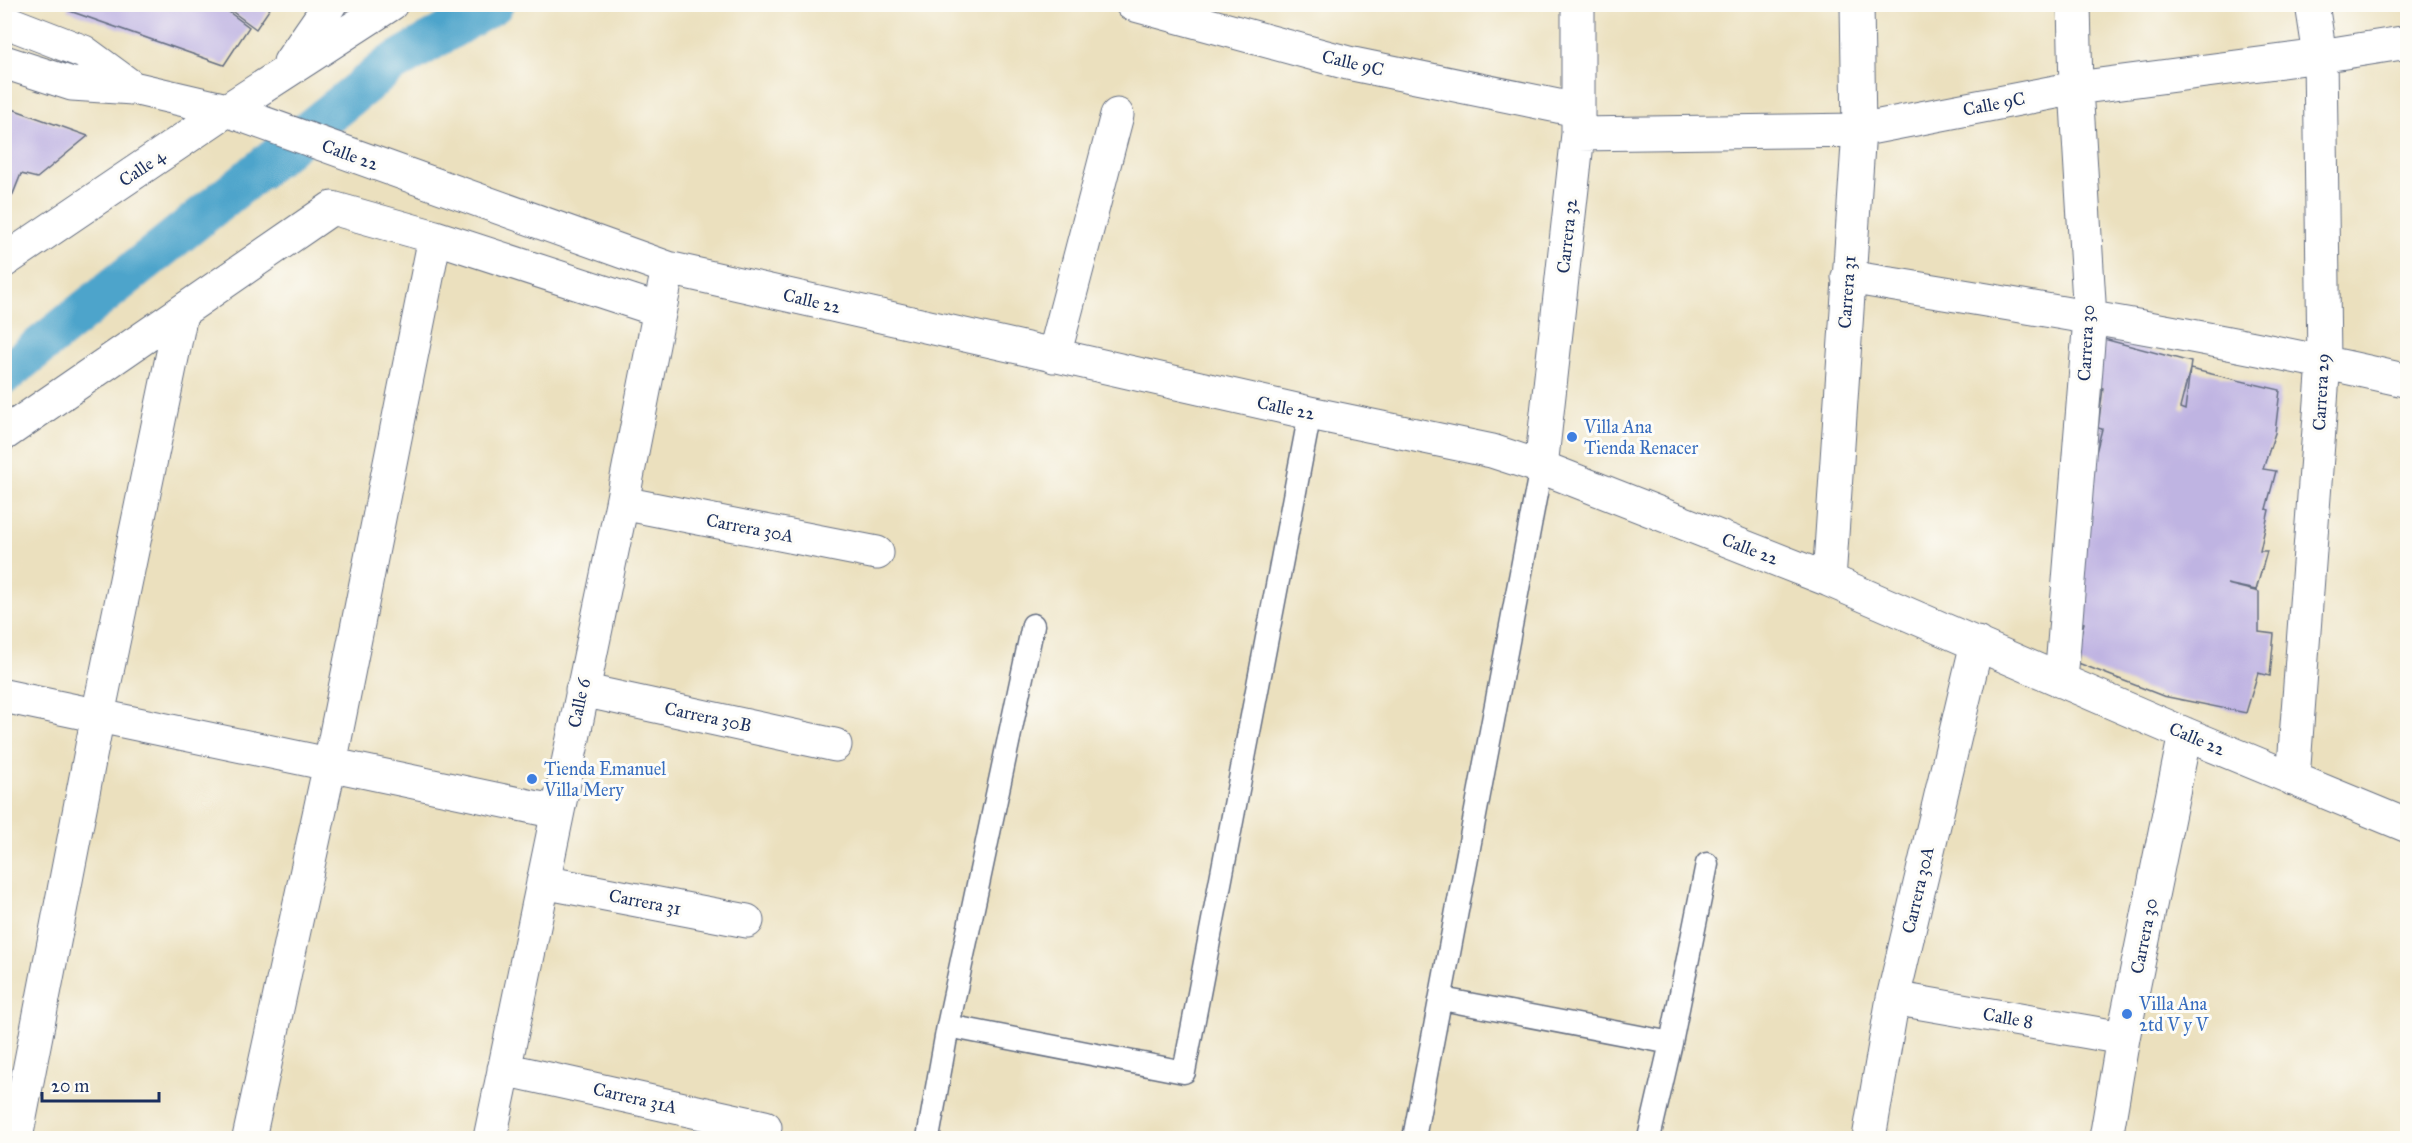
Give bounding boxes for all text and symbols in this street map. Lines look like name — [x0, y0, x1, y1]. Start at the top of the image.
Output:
street label: Calle 9C — [1320, 45, 1386, 81]
street label: Calle 9C — [1961, 87, 2027, 121]
street label: Calle 22 — [319, 135, 381, 175]
street label: Calle 4 — [115, 144, 170, 191]
street label: Carrera 32 — [1552, 197, 1582, 274]
street label: Carrera 31 — [1833, 255, 1861, 329]
street label: Calle 22 — [781, 284, 843, 318]
street label: Carrera 30 — [2073, 304, 2099, 382]
street label: Carrera 29 — [2308, 353, 2334, 431]
street label: Calle 22 — [1255, 391, 1317, 425]
place label: Villa Ana Tienda Renacer — [1583, 416, 1698, 459]
marker: Villa Ana Tienda Renacer — [1565, 430, 1579, 444]
street label: Carrera 30A — [704, 509, 796, 547]
street label: Calle 22 — [1719, 528, 1781, 570]
street label: Calle 6 — [563, 675, 595, 730]
street label: Carrera 30B — [662, 697, 754, 737]
street label: Calle 22 — [2166, 717, 2228, 761]
place label: Tienda Emanuel Villa Mery — [543, 758, 666, 801]
marker: Tienda Emanuel Villa Mery — [525, 772, 539, 786]
street label: Carrera 30A — [1897, 844, 1939, 936]
street label: Carrera 31 — [607, 884, 683, 920]
street label: Carrera 30 — [2126, 896, 2162, 976]
place label: Villa Ana 2td V y V — [2138, 993, 2210, 1036]
street label: Calle 8 — [1981, 1003, 2035, 1033]
marker: Villa Ana 2td V y V — [2120, 1007, 2134, 1021]
scale bar — [42, 1065, 159, 1103]
text: 20 m — [51, 1075, 89, 1097]
street label: Carrera 31A — [591, 1078, 679, 1118]

